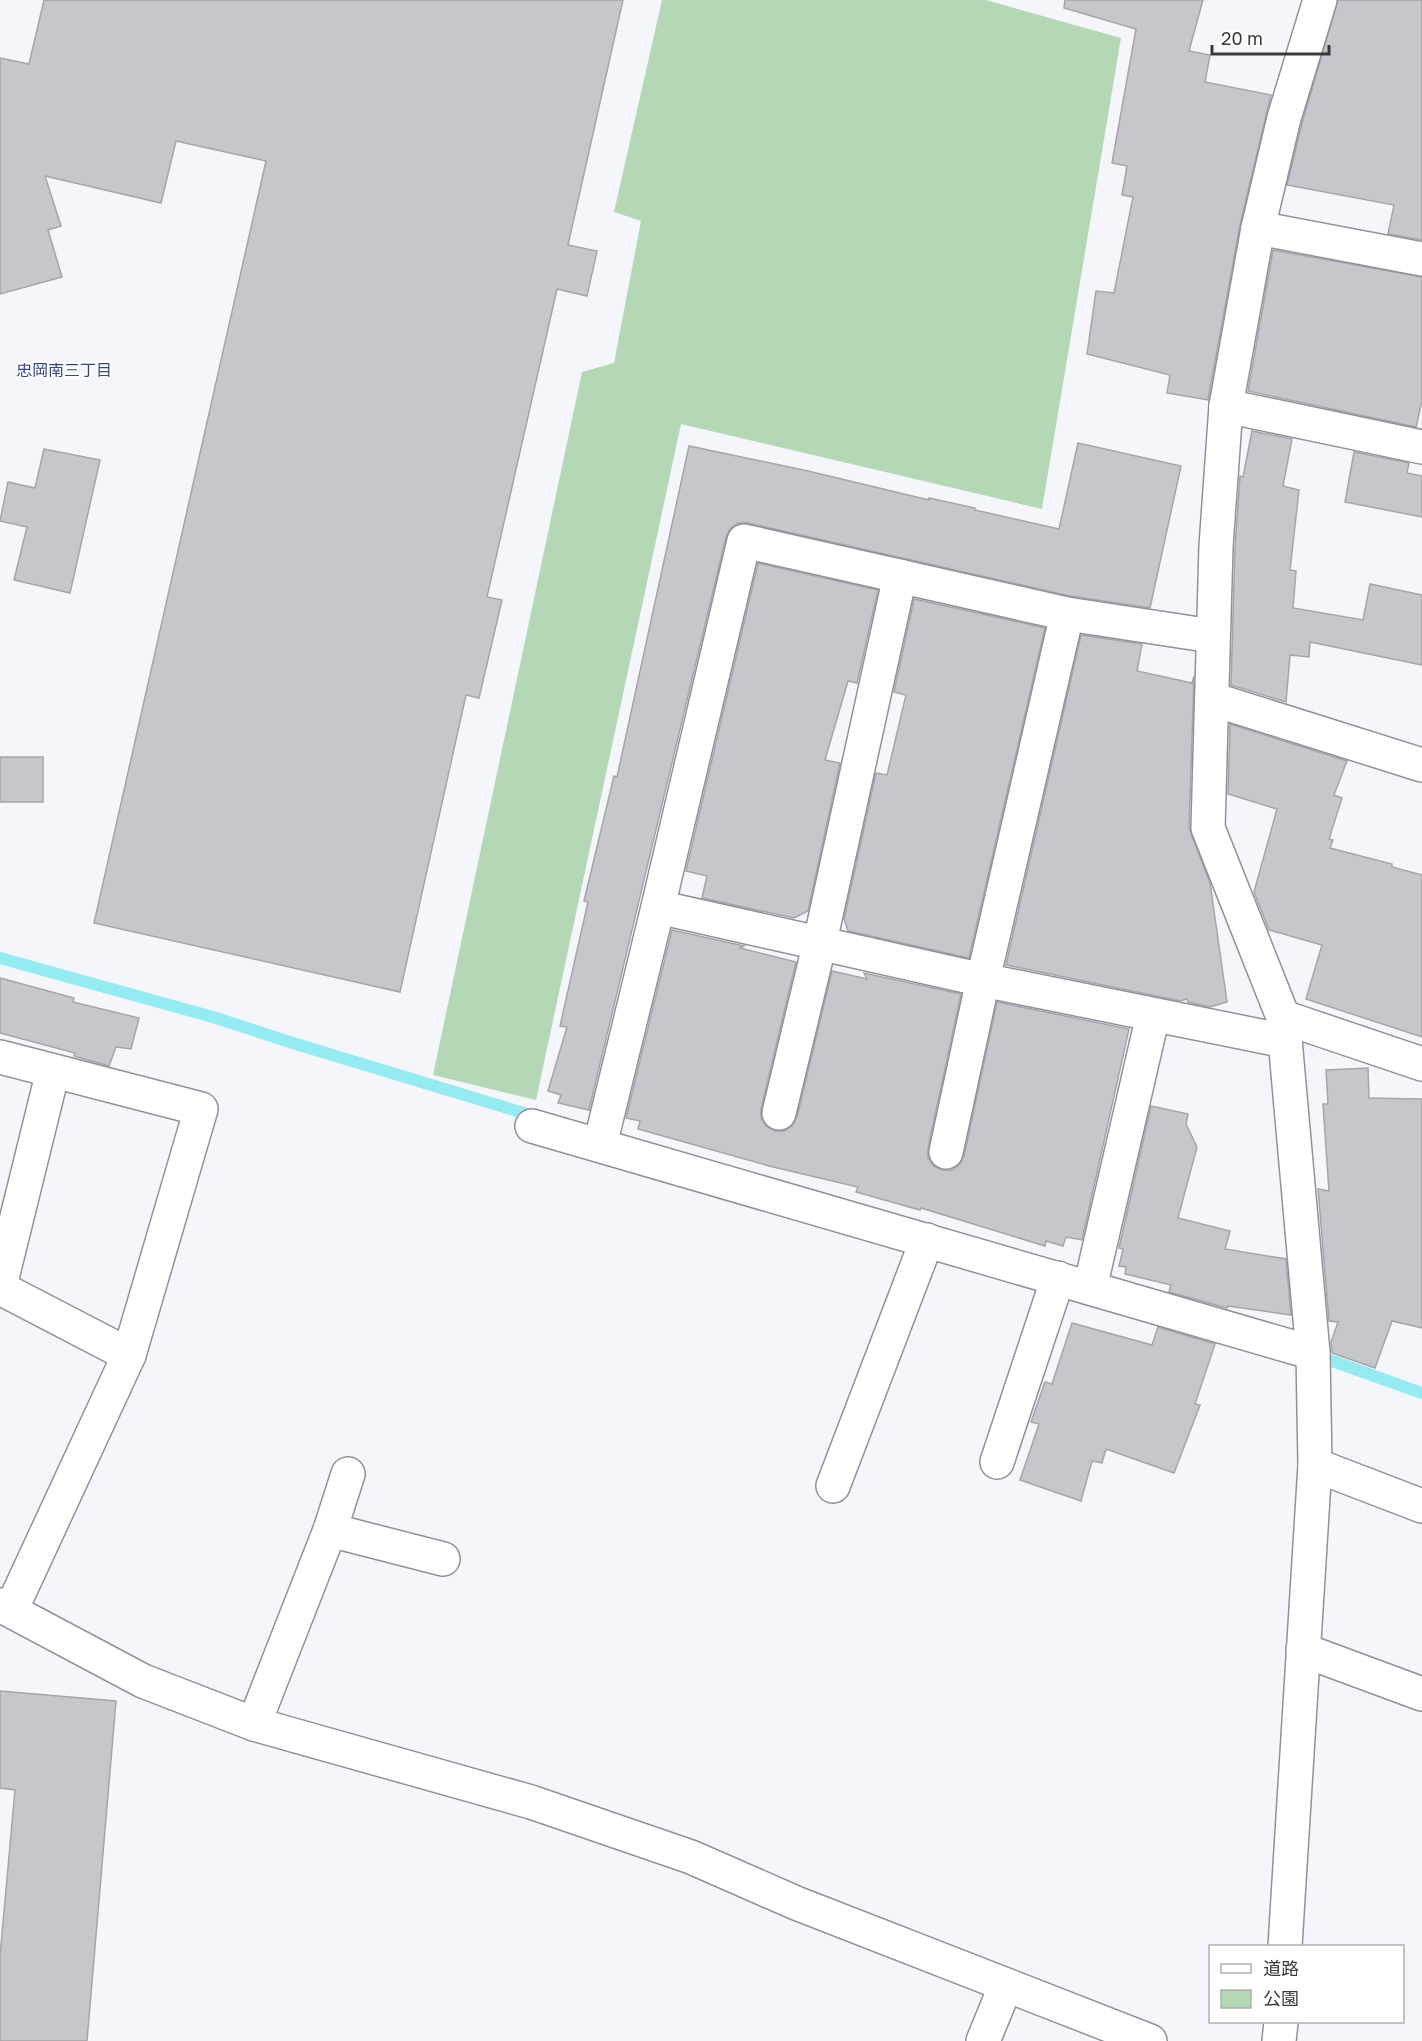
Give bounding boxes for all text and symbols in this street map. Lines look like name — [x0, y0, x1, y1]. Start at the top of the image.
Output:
scale bar — [1212, 18, 1329, 56]
text: 20 m — [1221, 27, 1263, 49]
district label: 忠岡南三丁目 — [16, 360, 112, 380]
legend — [1209, 1945, 1404, 2023]
text: 道路 — [1263, 1957, 1299, 1979]
text: 公園 — [1263, 1987, 1299, 2009]

